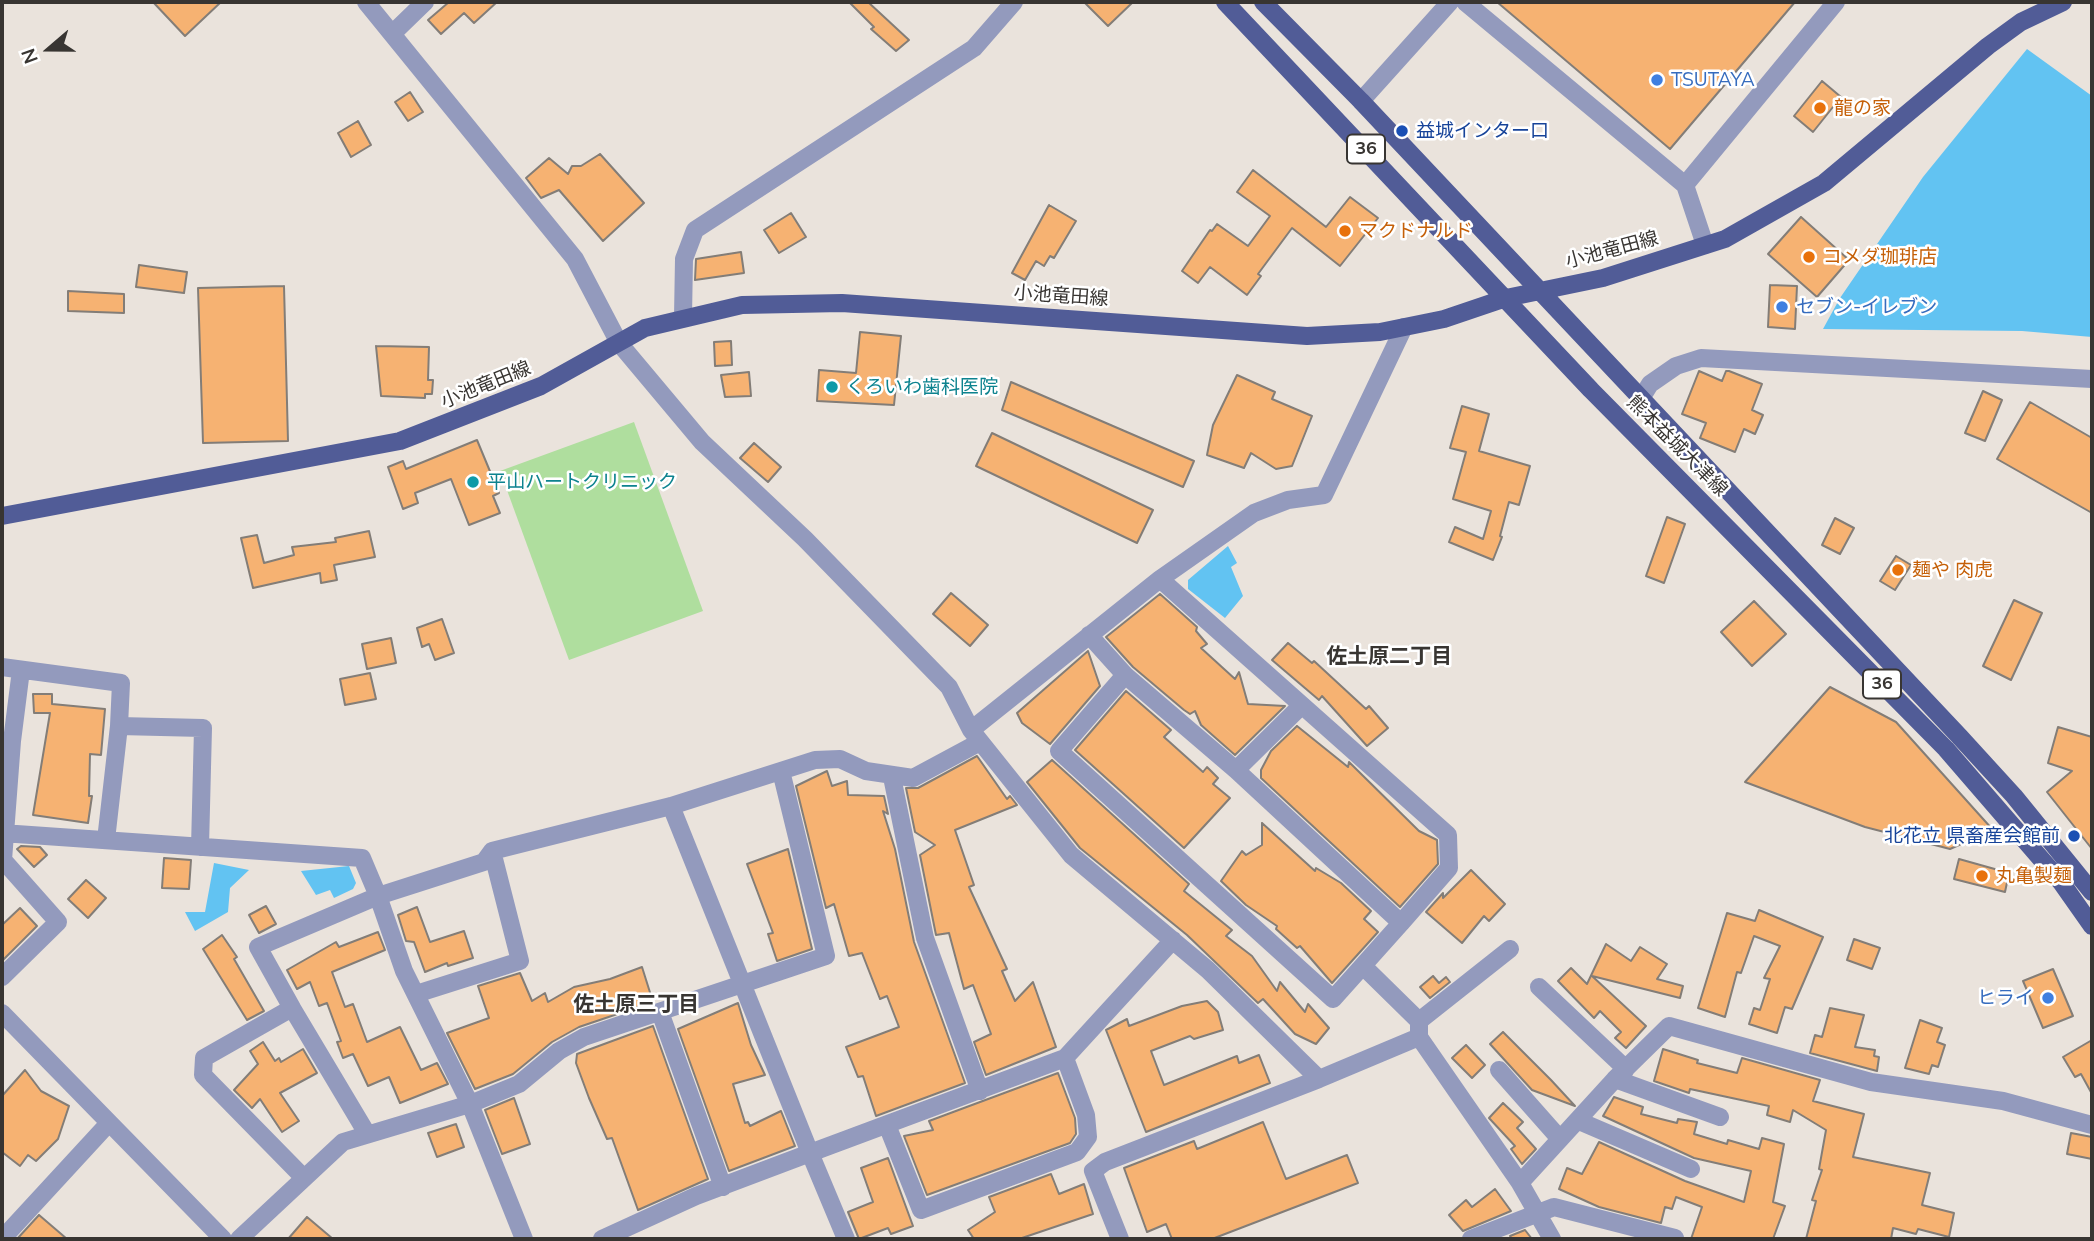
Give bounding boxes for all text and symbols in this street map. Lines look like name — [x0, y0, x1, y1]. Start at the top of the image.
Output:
north arrow — [14, 14, 84, 84]
text: N — [16, 45, 43, 67]
place label: TSUTAYA — [1671, 69, 1755, 91]
marker: TSUTAYA — [1649, 72, 1665, 88]
place label: 龍の家 — [1834, 97, 1891, 119]
marker: 龍の家 — [1812, 100, 1828, 116]
place label: 益城インター口 — [1416, 120, 1549, 142]
marker: 益城インター口 — [1394, 123, 1410, 139]
road number: 36 — [1347, 134, 1385, 164]
place label: マクドナルド — [1359, 220, 1473, 242]
marker: マクドナルド — [1337, 223, 1353, 239]
street label: 小池竜田線 — [1563, 227, 1661, 273]
place label: コメダ珈琲店 — [1823, 246, 1937, 268]
marker: コメダ珈琲店 — [1801, 249, 1817, 265]
street label: 小池竜田線 — [1013, 281, 1109, 311]
place label: セブン-イレブン — [1796, 296, 1937, 318]
marker: セブン-イレブン — [1774, 299, 1790, 315]
street label: 小池竜田線 — [438, 357, 534, 413]
place label: くろいわ歯科医院 — [846, 376, 998, 398]
marker: くろいわ歯科医院 — [824, 379, 840, 395]
street label: 熊本益城大津線 — [1622, 391, 1732, 501]
place label: 平山ハートクリニック — [487, 471, 677, 493]
marker: 平山ハートクリニック — [465, 474, 481, 490]
place label: 麺や 肉虎 — [1912, 559, 1993, 581]
marker: 麺や 肉虎 — [1890, 562, 1906, 578]
district label: 佐土原二丁目 — [1326, 644, 1452, 670]
road number: 36 — [1863, 670, 1901, 698]
place label: 北花立 県畜産会館前 — [1884, 825, 2060, 847]
marker: 北花立 県畜産会館前 — [2066, 828, 2082, 844]
place label: 丸亀製麺 — [1996, 865, 2072, 887]
marker: 丸亀製麺 — [1974, 868, 1990, 884]
place label: ヒライ — [1977, 987, 2034, 1009]
marker: ヒライ — [2040, 990, 2056, 1006]
district label: 佐土原三丁目 — [573, 992, 699, 1018]

